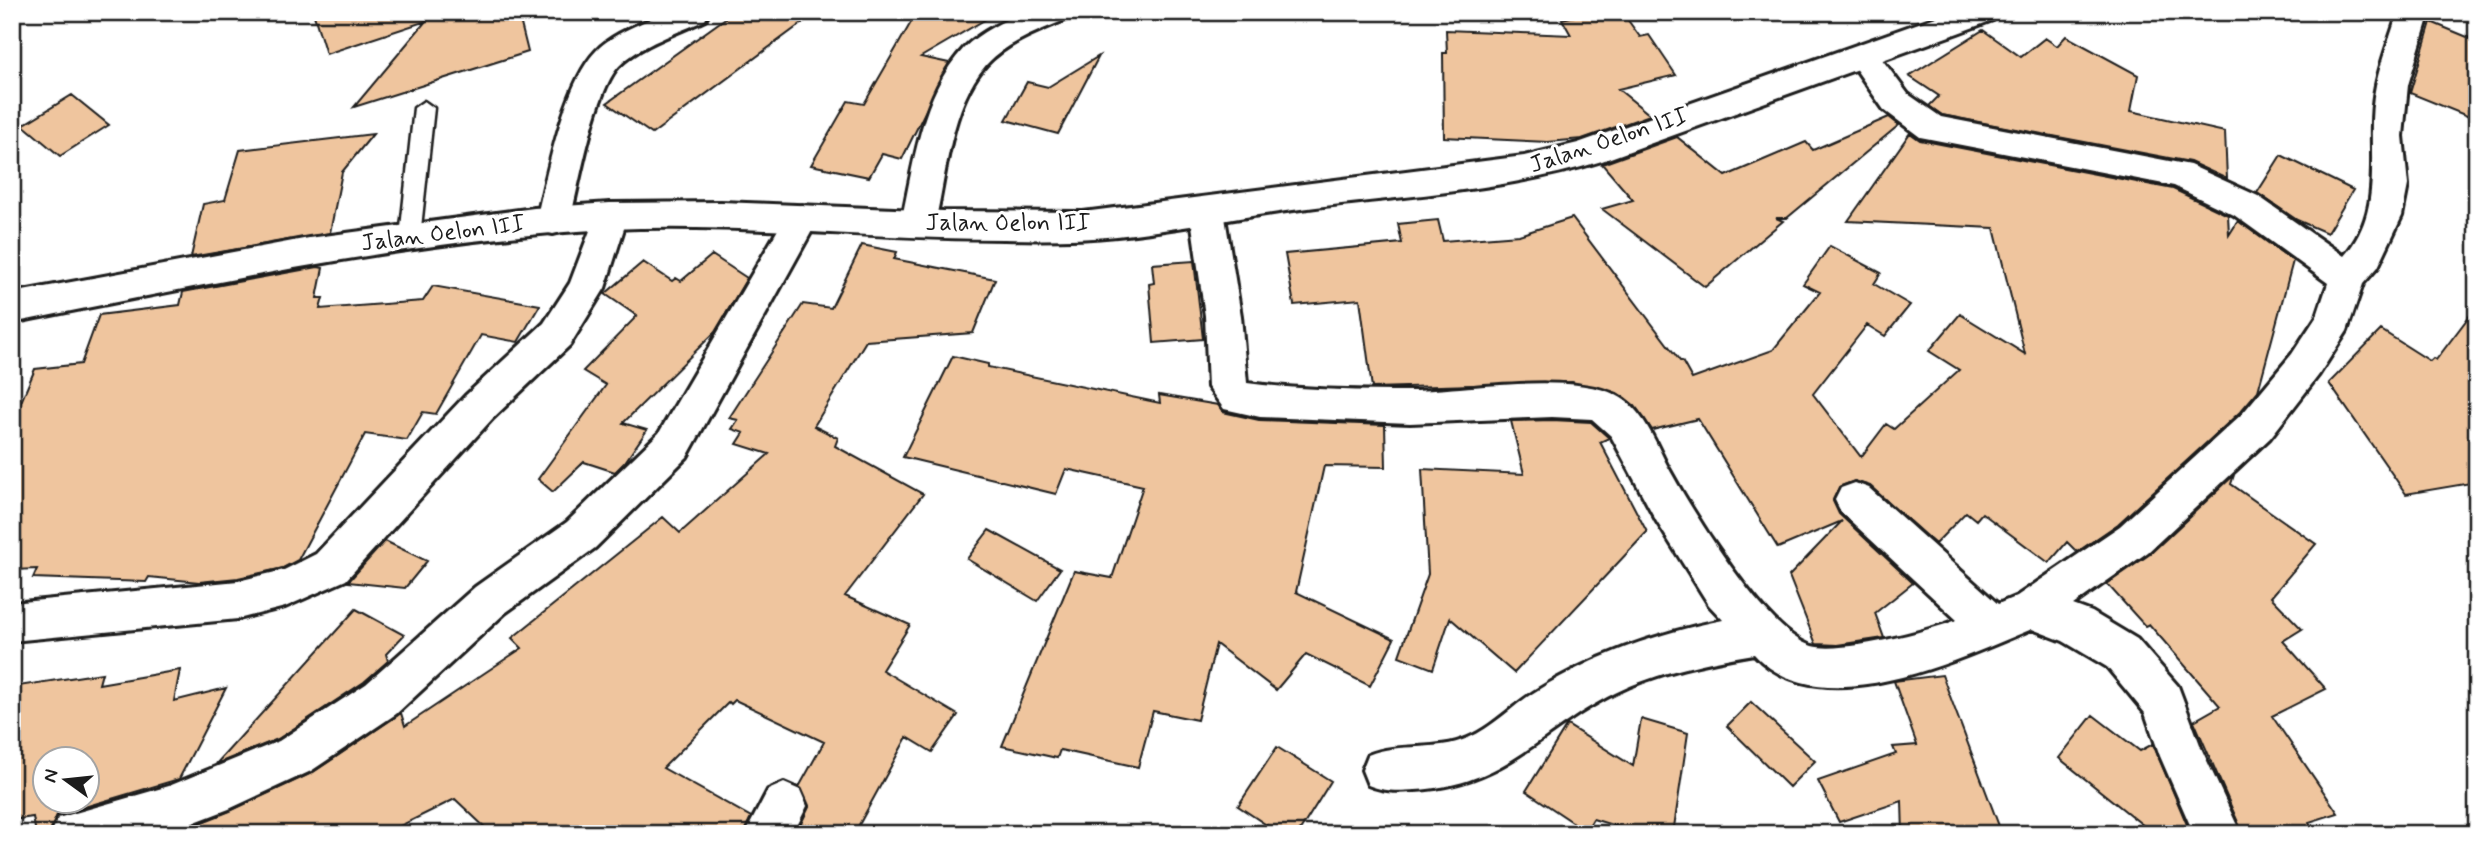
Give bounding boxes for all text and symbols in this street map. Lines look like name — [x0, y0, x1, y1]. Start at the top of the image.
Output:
street label: Jalan Oelon III — [1526, 101, 1692, 181]
street label: Jalan Oelon III — [926, 208, 1091, 239]
street label: Jalan Oelon III — [359, 209, 527, 259]
north arrow — [32, 744, 102, 814]
text: N — [37, 767, 65, 785]

